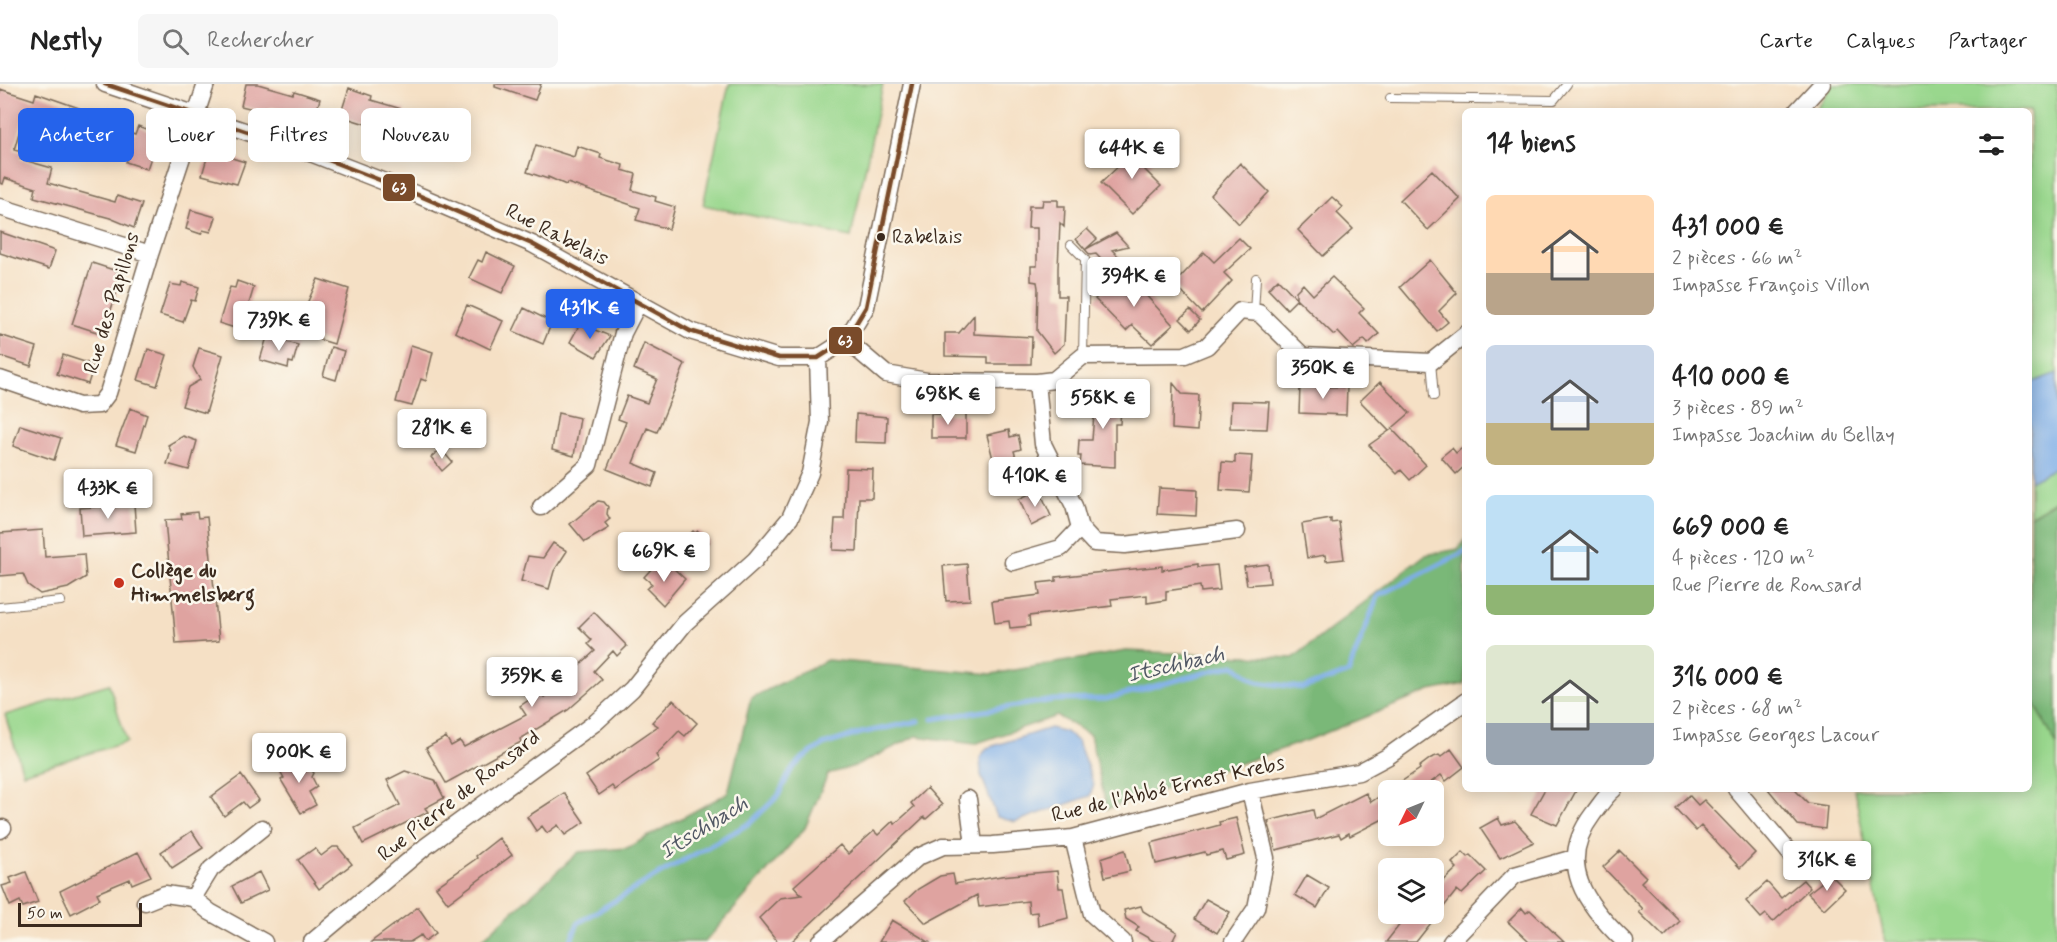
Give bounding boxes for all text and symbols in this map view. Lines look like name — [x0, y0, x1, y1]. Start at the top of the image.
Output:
search box — [138, 14, 558, 68]
text: Nestly — [30, 23, 102, 60]
icon: search — [159, 25, 192, 58]
text: Rechercher — [207, 27, 314, 55]
text: Carte — [1759, 27, 1813, 55]
text: Calques — [1846, 27, 1915, 55]
text: Partager — [1948, 27, 2027, 55]
chip: Acheter — [18, 108, 134, 162]
chip: Louer — [146, 108, 236, 162]
chip: Filtres — [248, 108, 349, 162]
chip: Nouveau — [361, 108, 471, 162]
text: 14 biens — [1486, 127, 1576, 161]
icon: filters — [1975, 128, 2008, 161]
pin: 644K € — [1083, 129, 1181, 180]
text: 644K € — [1099, 135, 1165, 162]
line badge: 63 — [382, 173, 416, 202]
text: 63 — [392, 178, 407, 199]
street label: Rue Rabelais — [501, 197, 613, 273]
text: 431 000 € — [1672, 211, 1784, 245]
icon: home — [1534, 219, 1606, 291]
place label: Rabelais — [892, 224, 962, 251]
street label: Rue des Papillons — [77, 229, 147, 377]
marker: Rabelais — [875, 231, 887, 243]
text: 2 pièces · 66 m² — [1672, 245, 1802, 272]
pin: 394K € — [1085, 257, 1183, 308]
text: 394K € — [1101, 263, 1167, 290]
text: Impasse François Villon — [1672, 272, 1870, 299]
pin: 431K € — [541, 289, 639, 340]
text: 431K € — [560, 295, 620, 322]
pin: 739K € — [230, 301, 328, 352]
text: 739K € — [247, 307, 311, 334]
line badge: 63 — [828, 326, 863, 355]
text: 63 — [838, 331, 853, 352]
pin: 350K € — [1274, 349, 1372, 400]
text: 350K € — [1291, 355, 1355, 382]
text: 410 000 € — [1672, 361, 1790, 395]
icon: home — [1534, 369, 1606, 441]
pin: 698K € — [899, 375, 997, 426]
pin: 558K € — [1054, 379, 1152, 430]
text: 698K € — [915, 381, 981, 408]
text: 558K € — [1070, 385, 1136, 412]
text: 3 pièces · 89 m² — [1672, 395, 1804, 422]
pin: 281K € — [393, 409, 491, 460]
text: 281K € — [411, 415, 473, 442]
text: Impasse Joachim du Bellay — [1672, 422, 1895, 449]
pin: 410K € — [986, 457, 1084, 508]
text: 410K € — [1003, 463, 1067, 490]
pin: 433K € — [59, 469, 157, 520]
text: 433K € — [78, 475, 138, 502]
text: 669 000 € — [1672, 511, 1790, 545]
icon: home — [1534, 519, 1606, 591]
pin: 669K € — [615, 532, 713, 583]
text: 669K € — [632, 538, 696, 565]
text: 4 pièces · 120 m² — [1672, 545, 1815, 572]
place label: Collège du Himmelsberg — [131, 557, 255, 611]
text: Rue Pierre de Ronsard — [1672, 572, 1862, 599]
marker: Collège du Himmelsberg — [112, 576, 126, 590]
water label: Itschbach — [1125, 640, 1228, 690]
pin: 359K € — [483, 657, 581, 708]
text: 316 000 € — [1672, 661, 1783, 695]
text: 359K € — [501, 663, 563, 690]
icon: home — [1534, 669, 1606, 741]
text: 2 pièces · 68 m² — [1672, 695, 1802, 722]
text: Impasse Georges Lacour — [1672, 722, 1879, 749]
street label: Rue Pierre de Ronsard — [372, 724, 546, 868]
pin: 900K € — [250, 733, 348, 784]
text: 900K € — [266, 739, 332, 766]
street label: Rue de l'Abbé Ernest Krebs — [1049, 749, 1287, 829]
north arrow — [1378, 780, 1444, 846]
map controls — [1378, 780, 1444, 924]
water label: Itschbach — [655, 790, 754, 866]
pin: 316K € — [1778, 841, 1876, 892]
text: 316K € — [1797, 847, 1857, 874]
button: layers — [1378, 858, 1444, 924]
scale bar — [18, 900, 142, 928]
text: 50 m — [27, 903, 63, 924]

